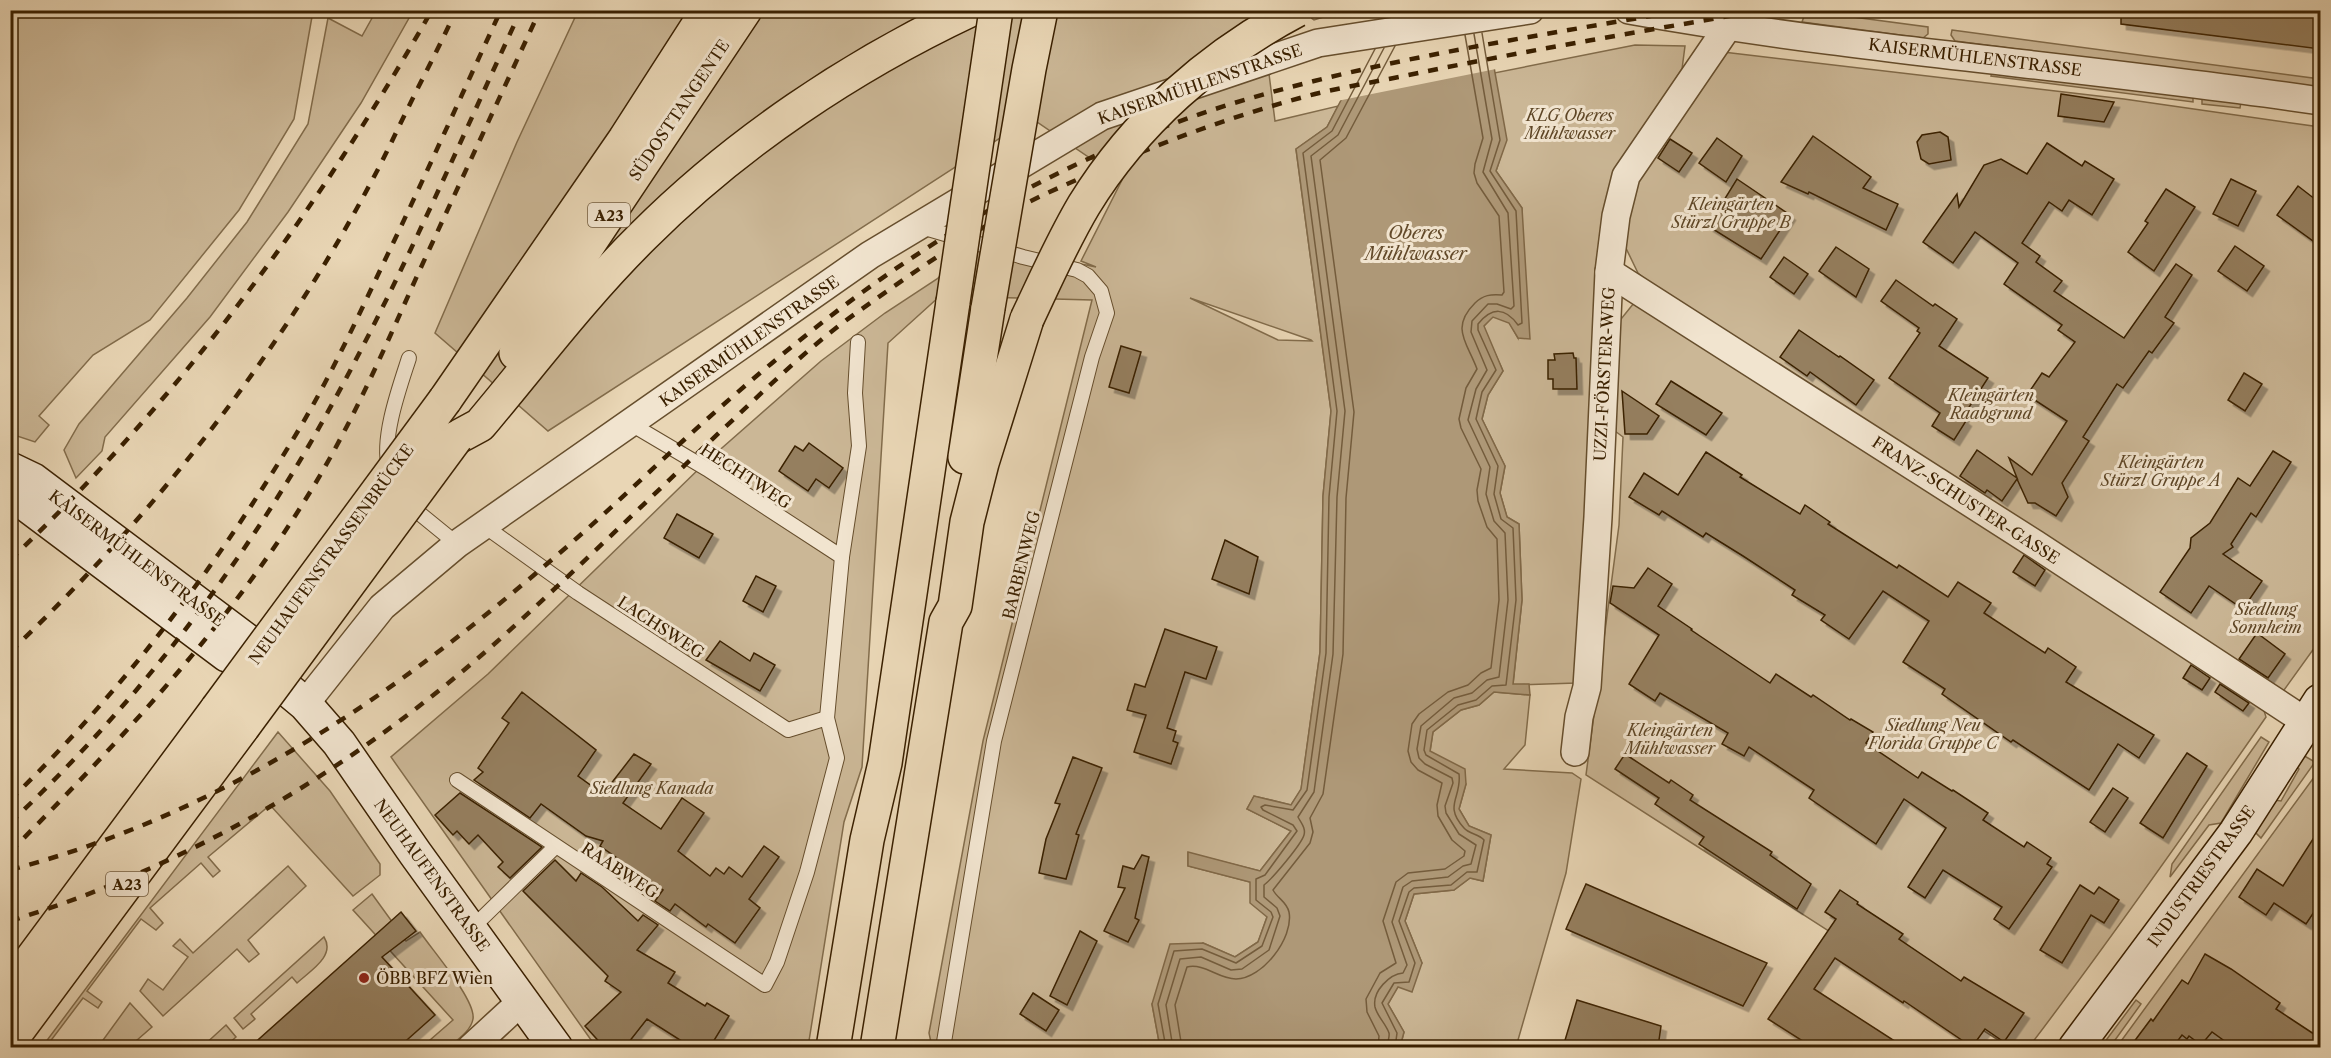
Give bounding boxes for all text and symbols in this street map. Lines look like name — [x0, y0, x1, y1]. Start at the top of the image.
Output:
street label: KAISERMÜHLENSTRASSE — [1867, 34, 2083, 80]
street label: SÜDOSTTANGENTE — [624, 36, 734, 184]
street label: KAISERMÜHLENSTRASSE — [1095, 40, 1305, 128]
park label: KLG Oberes Mühlwasser — [1523, 105, 1617, 143]
park label: Kleingärten Stürzl Gruppe B — [1671, 194, 1791, 232]
road number: A23 — [588, 203, 630, 227]
water label: Oberes Mühlwasser — [1363, 222, 1469, 265]
street label: KAISERMÜHLENSTRASSE — [655, 271, 843, 411]
street label: UZZI-FÖRSTER-WEG — [1589, 286, 1619, 462]
park label: Kleingärten Raabgrund — [1946, 385, 2034, 423]
street label: FRANZ-SCHUSTER-GASSE — [1869, 432, 2063, 568]
street label: HECHTWEG — [697, 439, 795, 513]
street label: NEUHAUFENSTRASSENBRÜCKE — [244, 440, 418, 668]
park label: Kleingärten Stürzl Gruppe A — [2100, 452, 2221, 490]
street label: KAISERMÜHLENSTRASSE — [45, 485, 229, 631]
street label: BARBENWEG — [998, 509, 1044, 621]
street label: LACHSWEG — [614, 592, 708, 662]
park label: Siedlung Sonnheim — [2229, 599, 2302, 637]
park label: Siedlung Neu Florida Gruppe C — [1866, 715, 2000, 753]
park label: Kleingärten Mühlwasser — [1623, 720, 1717, 758]
park label: Siedlung Kanada — [589, 778, 714, 798]
street label: NEUHAUFENSTRASSE — [370, 795, 494, 955]
street label: INDUSTRIESTRASSE — [2143, 801, 2259, 951]
street label: RAABWEG — [578, 838, 662, 902]
road number: A23 — [106, 872, 148, 896]
place label: ÖBB BFZ Wien — [376, 968, 493, 988]
marker: ÖBB BFZ Wien — [357, 971, 371, 985]

